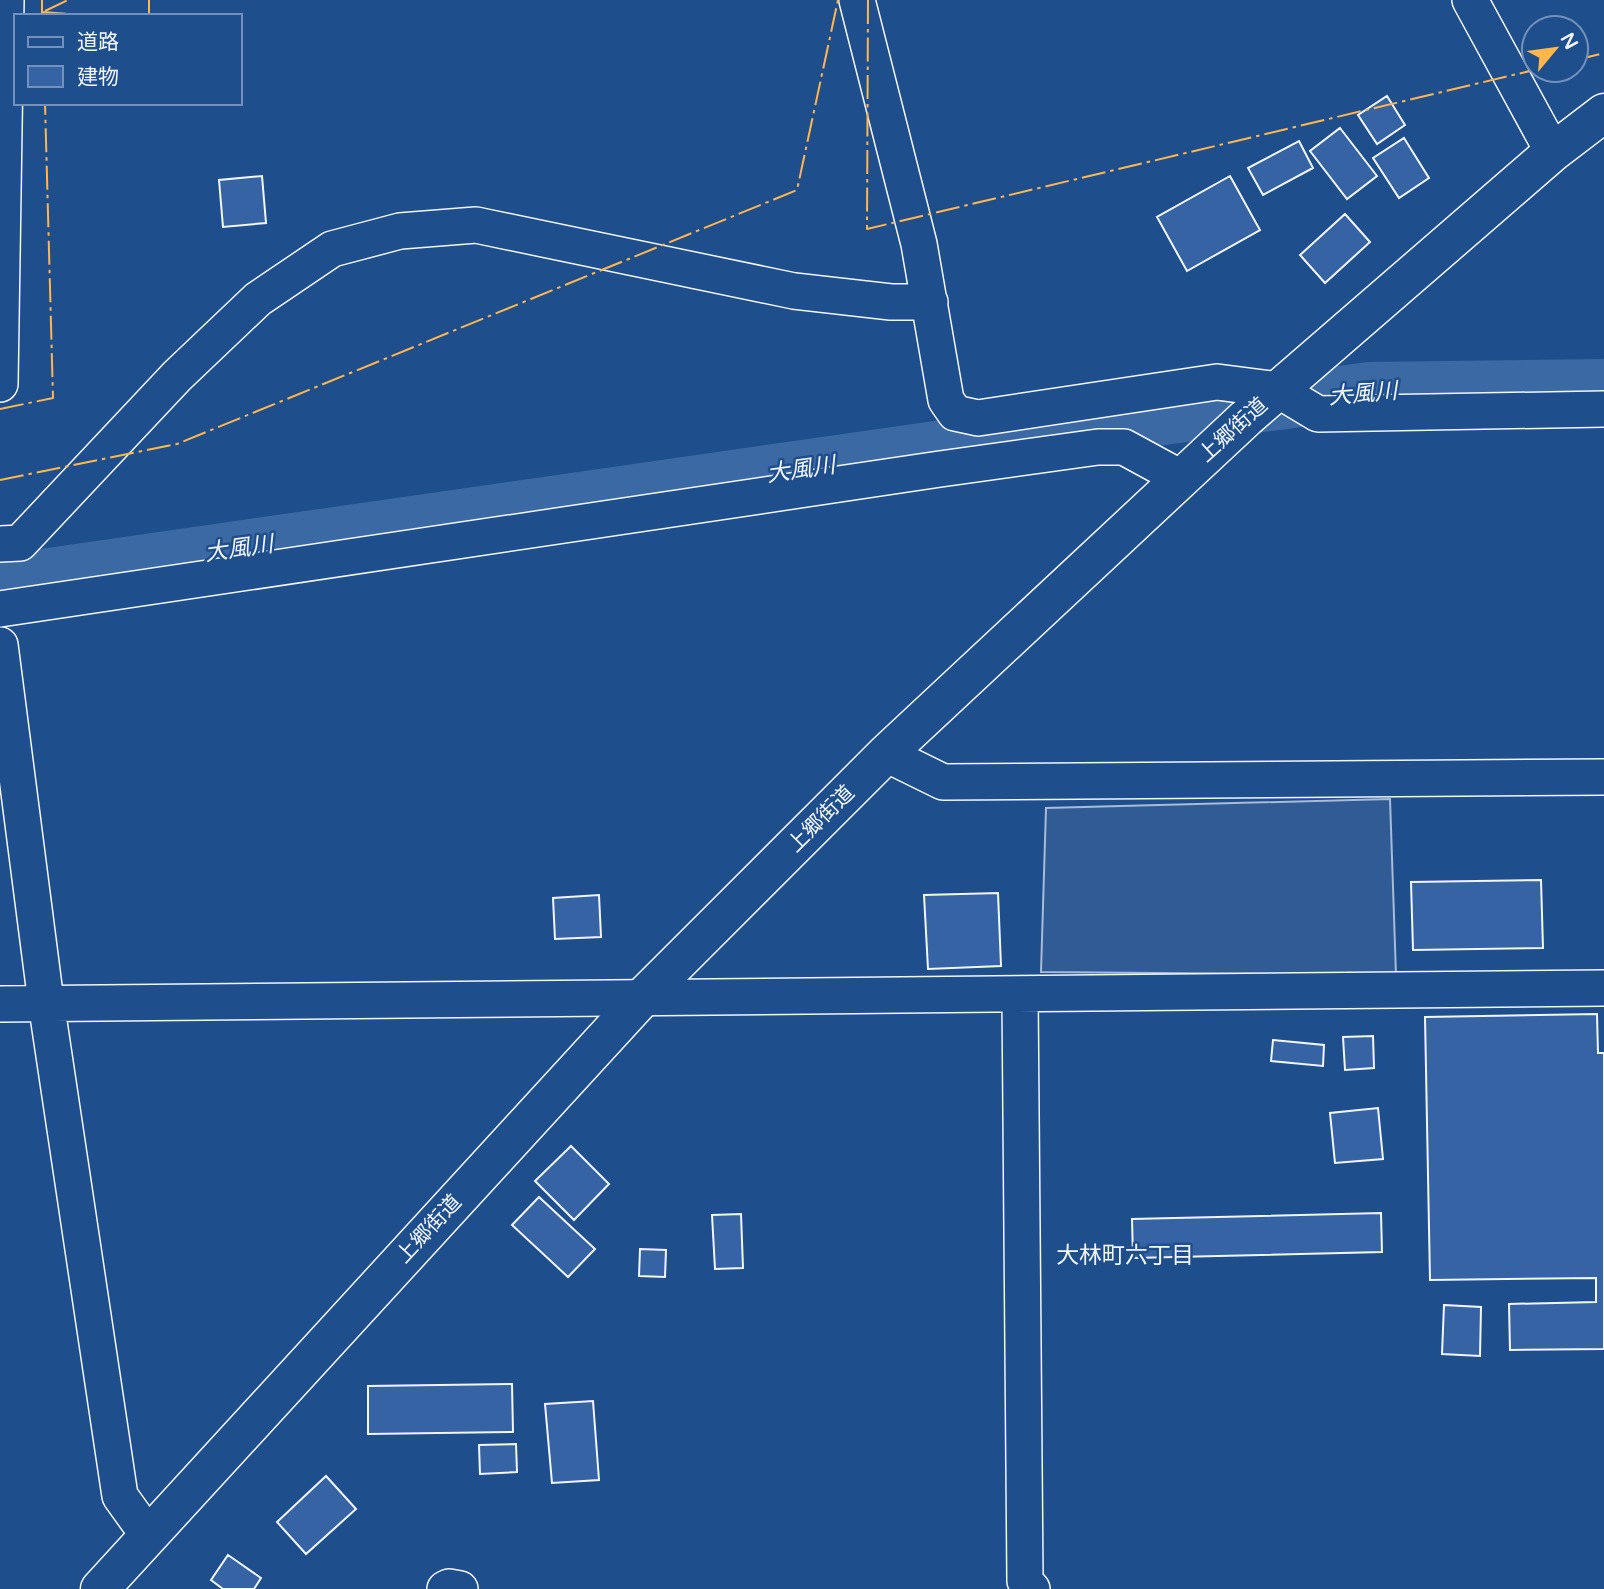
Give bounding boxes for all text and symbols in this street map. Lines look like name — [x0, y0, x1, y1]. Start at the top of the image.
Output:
legend — [14, 14, 242, 105]
north arrow — [1520, 14, 1590, 84]
text: N — [1556, 29, 1582, 53]
text: 道路 — [77, 30, 119, 55]
text: 建物 — [77, 65, 119, 90]
water label: 大風川 — [1327, 377, 1402, 411]
street label: 上郷街道 — [1193, 393, 1273, 467]
water label: 大風川 — [765, 451, 840, 489]
water label: 大風川 — [203, 530, 278, 568]
street label: 上郷街道 — [782, 780, 860, 858]
street label: 上郷街道 — [391, 1190, 467, 1268]
district label: 大林町六丁目 — [1056, 1242, 1194, 1270]

